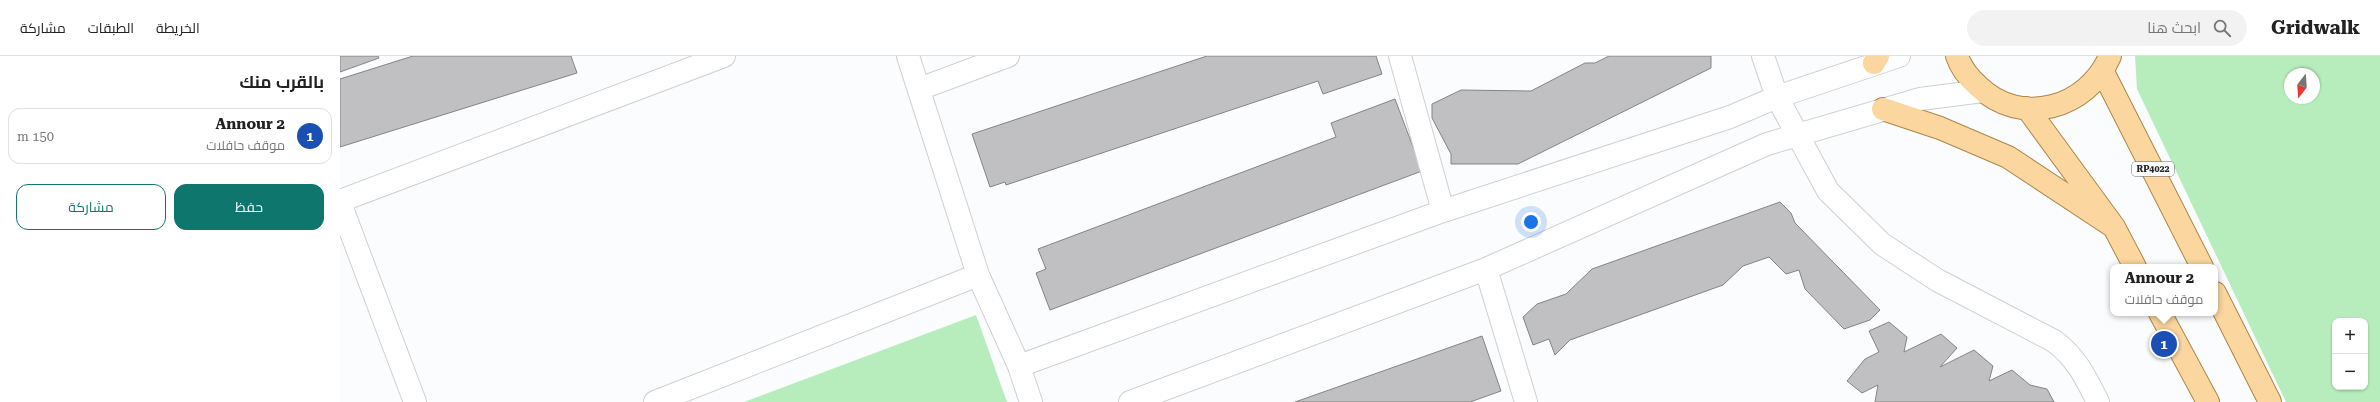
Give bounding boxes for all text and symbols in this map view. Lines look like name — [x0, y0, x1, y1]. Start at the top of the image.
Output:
search box — [1967, 10, 2247, 46]
text: Gridwalk — [2271, 16, 2360, 39]
icon: search — [2211, 17, 2233, 39]
text: ابحث هنا — [2147, 19, 2201, 37]
text: مشاركة — [20, 20, 66, 36]
text: الطبقات — [88, 20, 134, 36]
text: الخريطة — [156, 20, 200, 36]
north arrow — [2284, 68, 2320, 104]
text: بالقرب منك — [240, 72, 324, 92]
text: Annour 2 — [215, 115, 285, 133]
text: 150 m — [17, 129, 54, 144]
text: 1 — [306, 129, 314, 144]
text: موقف حافلات — [206, 138, 285, 153]
road number: RP4022 — [2132, 162, 2174, 176]
button: مشاركة — [16, 184, 166, 230]
button: حفظ — [174, 184, 324, 230]
your location — [1521, 212, 1541, 232]
popup — [2110, 264, 2218, 316]
text: Annour 2 — [2125, 269, 2194, 287]
text: موقف حافلات — [2125, 292, 2203, 307]
map controls — [2332, 318, 2368, 390]
button: + — [2332, 318, 2368, 354]
pin: 1 — [2151, 329, 2177, 359]
button: − — [2332, 354, 2368, 390]

